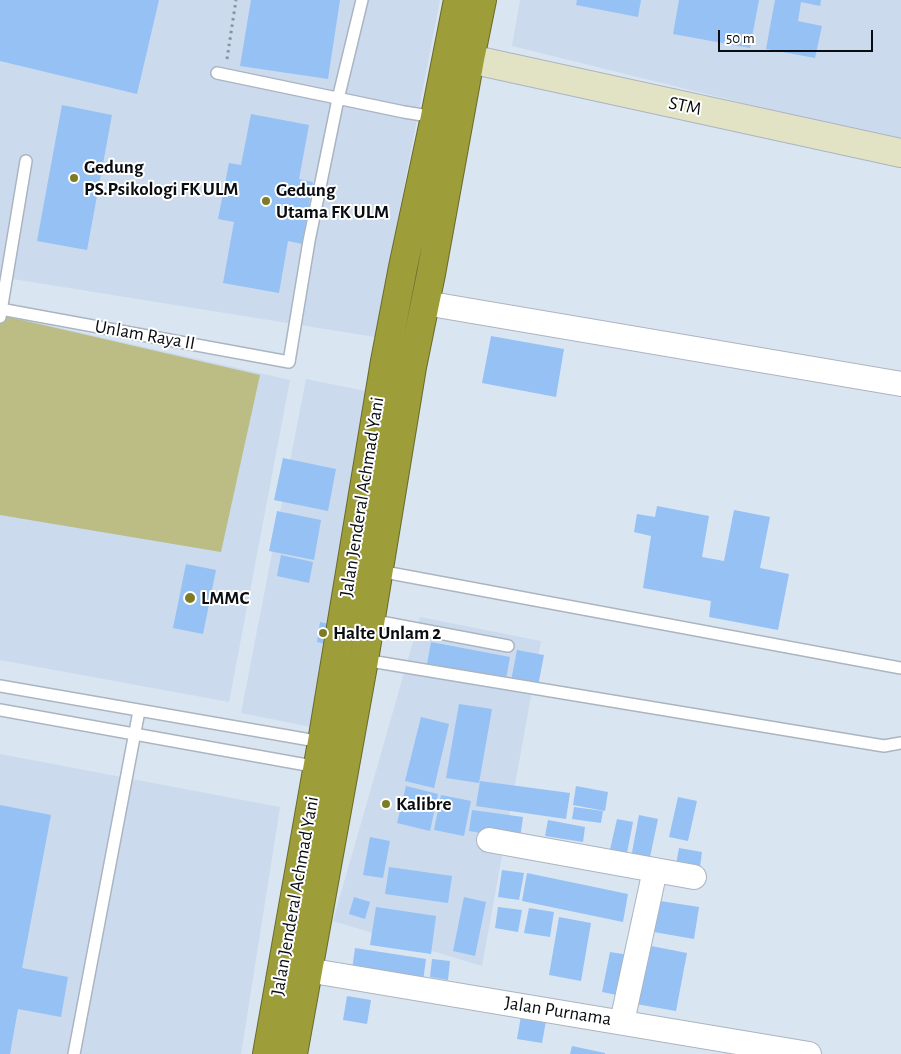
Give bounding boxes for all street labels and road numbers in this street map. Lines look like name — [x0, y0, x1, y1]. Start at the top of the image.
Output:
street label: STM — [667, 91, 703, 121]
street label: Unlam Raya II — [93, 315, 197, 355]
street label: Jalan Jenderal Achmad Yani — [335, 395, 389, 599]
street label: Jalan Jenderal Achmad Yani — [266, 794, 324, 998]
street label: Jalan Purnama — [503, 991, 613, 1031]

